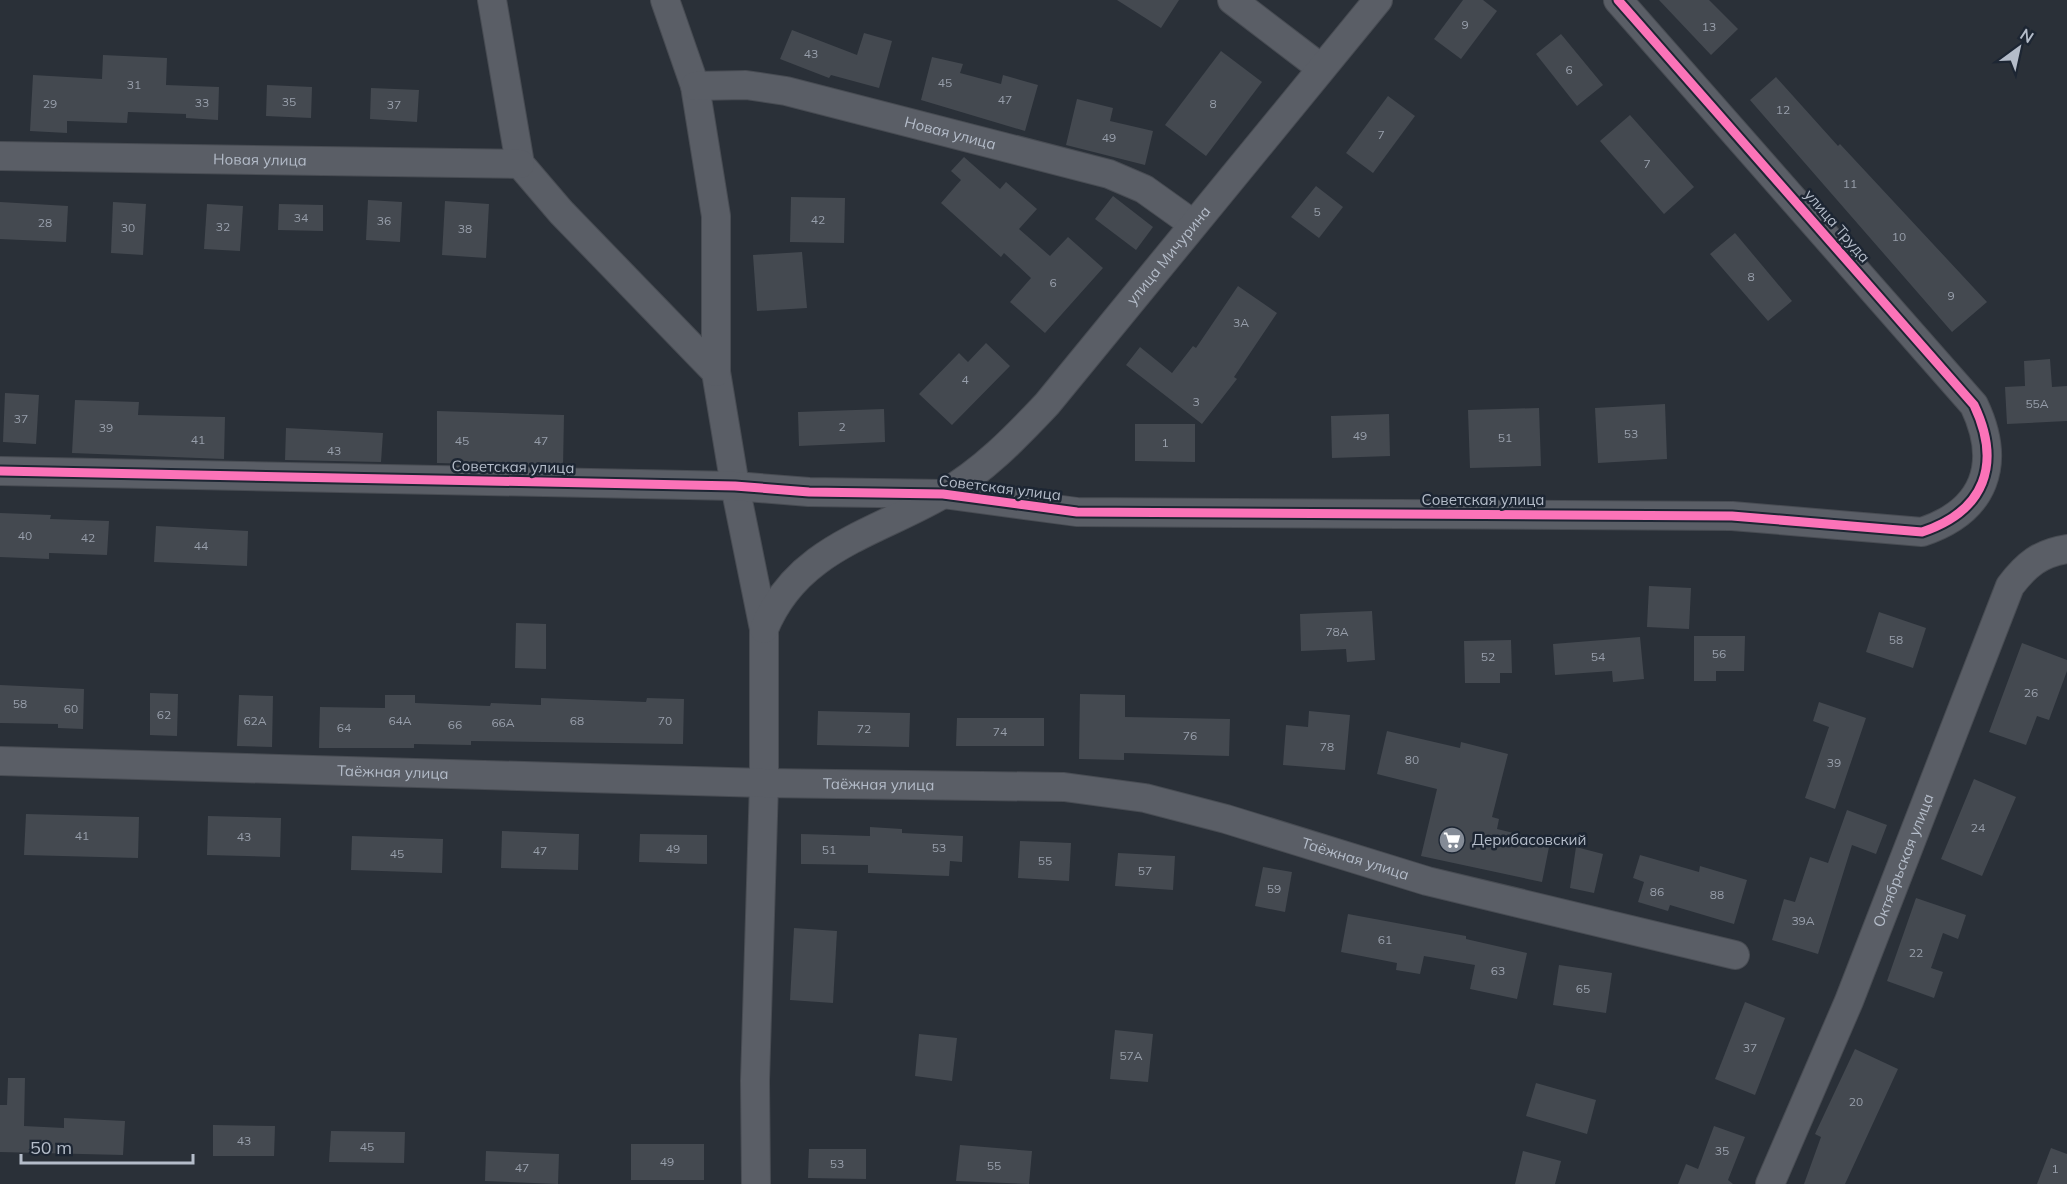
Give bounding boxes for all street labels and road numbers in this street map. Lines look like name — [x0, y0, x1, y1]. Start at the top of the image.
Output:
street label: Новая улица — [903, 112, 998, 154]
street label: Новая улица — [213, 149, 307, 170]
street label: улица Труда — [1800, 185, 1874, 266]
street label: улица Мичурина — [1122, 202, 1214, 309]
street label: Советская улица — [451, 456, 575, 477]
street label: Советская улица — [938, 471, 1062, 504]
street label: Советская улица — [1422, 490, 1544, 509]
street label: Таёжная улица — [337, 761, 449, 783]
street label: Таёжная улица — [823, 774, 935, 794]
street label: Октябрьская улица — [1869, 791, 1938, 930]
street label: Таёжная улица — [1299, 833, 1411, 884]

